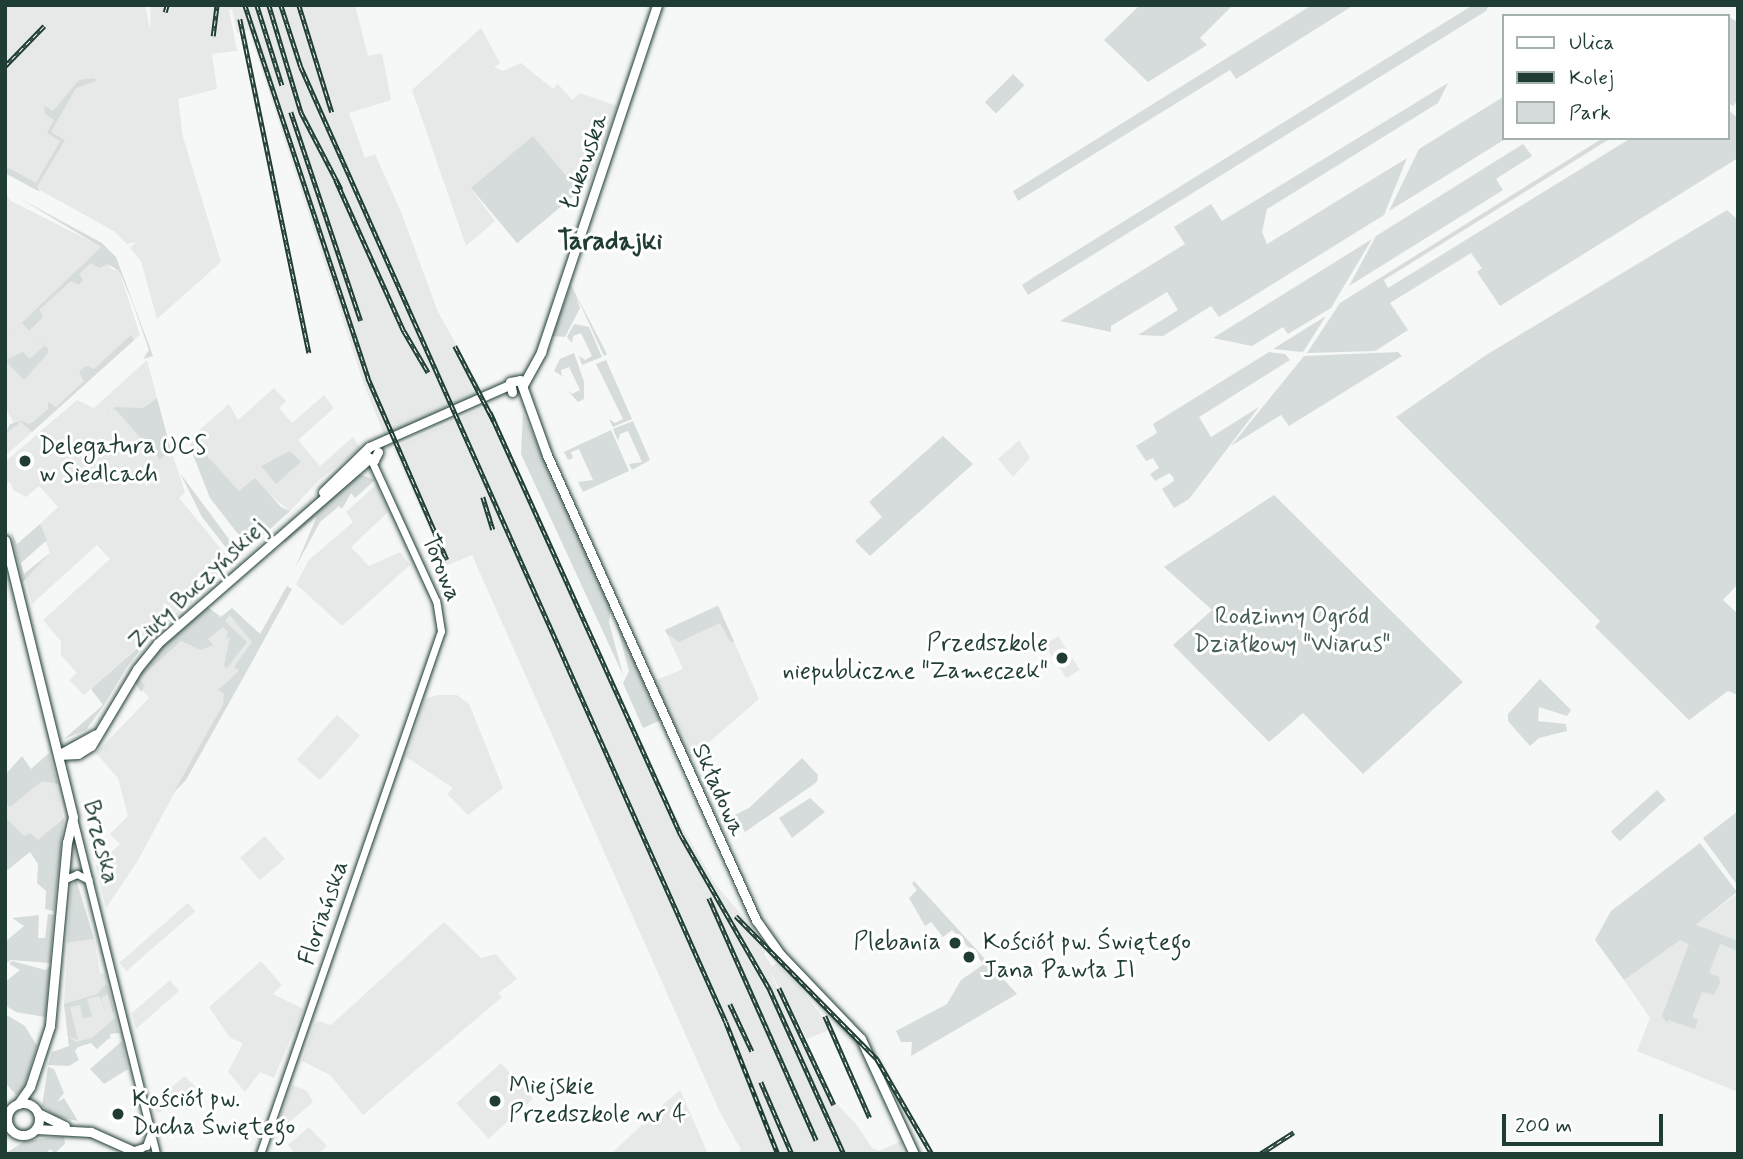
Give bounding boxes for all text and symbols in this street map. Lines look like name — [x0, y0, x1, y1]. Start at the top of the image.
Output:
legend — [1502, 14, 1729, 140]
text: Ulica — [1569, 29, 1614, 57]
text: Kolej — [1569, 64, 1614, 92]
text: Park — [1569, 99, 1611, 127]
street label: Łukowska — [555, 110, 615, 214]
district label: Taradajki — [558, 227, 662, 259]
place label: Delegatura UCS w Siedlcach — [39, 433, 207, 489]
marker: Delegatura UCS w Siedlcach — [17, 453, 33, 469]
street label: Ziuty Buczyńskiej — [123, 514, 273, 656]
street label: Torowa — [415, 530, 467, 606]
park label: Rodzinny Ogród Działkowy "Wiarus" — [1193, 603, 1391, 659]
place label: Przedszkole niepubliczne "Zameczek" — [783, 630, 1048, 686]
marker: Przedszkole niepubliczne "Zameczek" — [1054, 650, 1070, 666]
street label: Składowa — [685, 739, 751, 841]
street label: Brzeska — [76, 797, 124, 887]
street label: Floriańska — [293, 857, 355, 969]
place label: Plebania — [854, 929, 941, 957]
place label: Kościół pw. Świętego Jana Pawła II — [983, 929, 1191, 985]
marker: Plebania — [947, 935, 963, 951]
marker: Kościół pw. Świętego Jana Pawła II — [961, 949, 977, 965]
place label: Miejskie Przedszkole nr 4 — [509, 1073, 679, 1129]
place label: Kościół pw. Ducha Świętego — [132, 1086, 295, 1142]
marker: Miejskie Przedszkole nr 4 — [487, 1093, 503, 1109]
scale bar — [1505, 1100, 1666, 1144]
marker: Kościół pw. Ducha Świętego — [110, 1106, 126, 1122]
text: 200 m — [1515, 1112, 1572, 1140]

